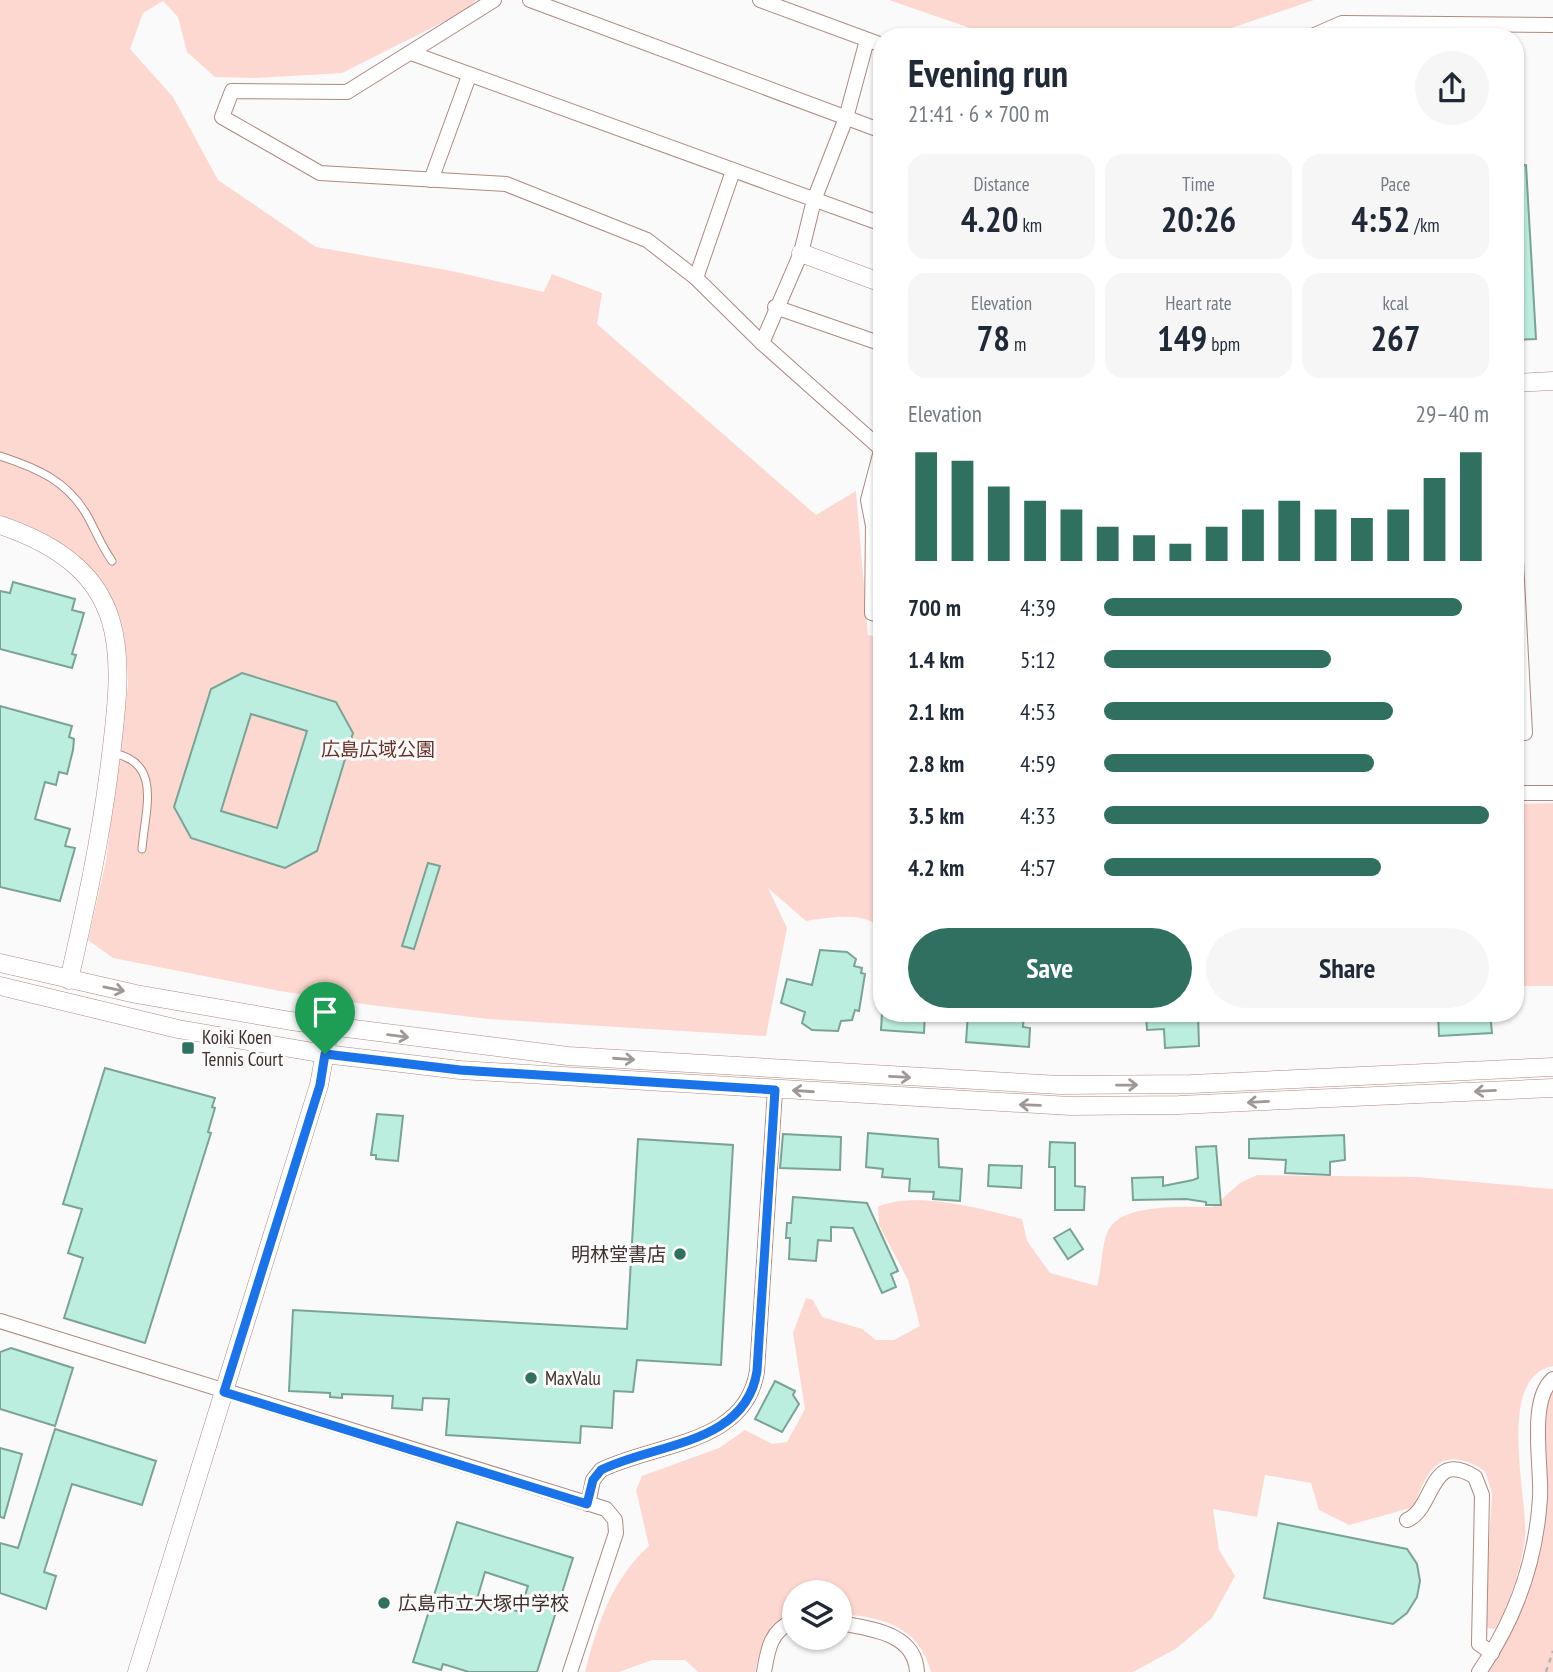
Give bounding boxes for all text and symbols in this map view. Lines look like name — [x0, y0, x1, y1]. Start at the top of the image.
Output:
text: Evening run — [908, 48, 1068, 97]
button: share — [1415, 51, 1489, 125]
text: 21:41 · 6 × 700 m — [908, 99, 1049, 128]
text: Distance — [974, 172, 1029, 196]
text: Time — [1182, 172, 1215, 196]
text: Pace — [1381, 172, 1410, 196]
text: 4.20 — [961, 196, 1018, 242]
text: 20:26 — [1161, 196, 1236, 242]
text: 4:52 — [1351, 196, 1410, 242]
text: km — [1018, 213, 1042, 237]
text: /km — [1410, 213, 1440, 237]
text: Elevation — [971, 291, 1032, 315]
text: Heart rate — [1165, 291, 1232, 315]
text: kcal — [1383, 291, 1408, 315]
text: 78 — [977, 315, 1010, 361]
text: 149 — [1157, 315, 1207, 361]
text: 267 — [1370, 315, 1421, 361]
text: m — [1010, 332, 1026, 356]
text: bpm — [1207, 332, 1240, 356]
text: Elevation — [908, 399, 982, 428]
text: 29–40 m — [1416, 399, 1489, 428]
text: 700 m — [908, 593, 961, 622]
text: 4:39 — [1020, 593, 1056, 622]
text: 1.4 km — [908, 645, 964, 674]
text: 5:12 — [1020, 645, 1056, 674]
text: 2.1 km — [908, 697, 964, 726]
text: 4:53 — [1020, 697, 1056, 726]
park label: 広島広域公園 — [321, 737, 435, 761]
text: 2.8 km — [908, 749, 964, 778]
text: 4:59 — [1020, 749, 1056, 778]
text: 3.5 km — [908, 801, 964, 830]
text: 4:33 — [1020, 801, 1056, 830]
text: 4.2 km — [908, 853, 964, 882]
text: 4:57 — [1020, 853, 1056, 882]
button: Save — [908, 928, 1192, 1008]
button: Share — [1206, 928, 1489, 1008]
pin — [295, 982, 355, 1054]
one-way arrow — [102, 983, 125, 997]
icon: arrive — [306, 993, 344, 1031]
place label: Koiki Koen Tennis Court — [202, 1025, 284, 1071]
one-way arrow — [386, 1030, 409, 1043]
marker: Koiki Koen Tennis Court — [180, 1040, 196, 1056]
one-way arrow — [612, 1053, 635, 1066]
one-way arrow — [888, 1071, 911, 1084]
one-way arrow — [1115, 1079, 1138, 1092]
one-way arrow — [1474, 1084, 1497, 1097]
one-way arrow — [792, 1085, 815, 1098]
one-way arrow — [1246, 1095, 1269, 1108]
one-way arrow — [1019, 1098, 1042, 1111]
place label: 明林堂書店 — [571, 1242, 666, 1266]
marker: 明林堂書店 — [672, 1246, 688, 1262]
place label: MaxValu — [545, 1366, 601, 1390]
marker: MaxValu — [523, 1370, 539, 1386]
map controls — [782, 1580, 852, 1650]
button: layers — [782, 1580, 852, 1650]
place label: 広島市立大塚中学校 — [398, 1591, 569, 1615]
marker: 広島市立大塚中学校 — [376, 1595, 392, 1611]

